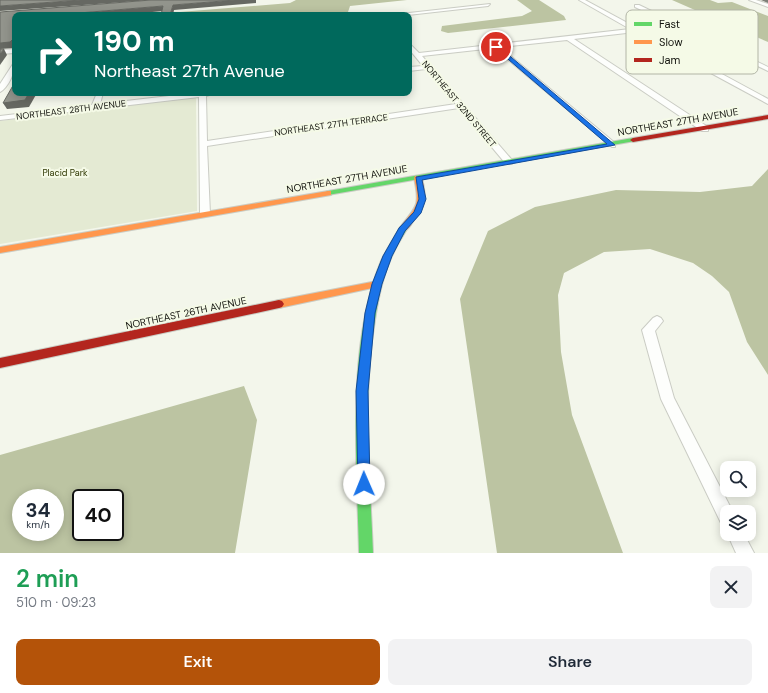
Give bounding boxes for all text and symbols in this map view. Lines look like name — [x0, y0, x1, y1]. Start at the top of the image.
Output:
legend — [626, 10, 758, 74]
text: Fast — [659, 17, 680, 31]
text: 190 m — [94, 23, 175, 60]
icon: right — [28, 28, 80, 80]
pin — [479, 30, 513, 64]
text: Slow — [659, 35, 683, 49]
icon: arrive — [485, 36, 507, 58]
text: Jam — [659, 53, 680, 67]
street label: NORTHEAST 32ND STREET — [419, 58, 499, 150]
text: Northeast 27th Avenue — [94, 59, 285, 83]
street label: NORTHEAST 28TH AVENUE — [15, 97, 127, 123]
street label: NORTHEAST 27TH AVENUE — [617, 105, 740, 139]
street label: NORTHEAST 27TH TERRACE — [273, 111, 389, 139]
street label: NORTHEAST 27TH AVENUE — [286, 162, 409, 196]
park label: Placid Park — [42, 167, 88, 179]
street label: NORTHEAST 26TH AVENUE — [124, 294, 248, 332]
map controls — [720, 461, 756, 541]
button: search — [720, 461, 756, 497]
position arrow — [343, 463, 385, 505]
speed limit sign: 40 — [72, 489, 124, 541]
text: 34 — [25, 497, 51, 523]
button: layers — [720, 505, 756, 541]
text: km/h — [26, 518, 50, 531]
text: 2 min — [16, 563, 79, 594]
button: close — [710, 566, 752, 608]
text: 510 m · 09:23 — [16, 594, 96, 611]
button: Exit — [16, 639, 380, 685]
button: Share — [388, 639, 752, 685]

